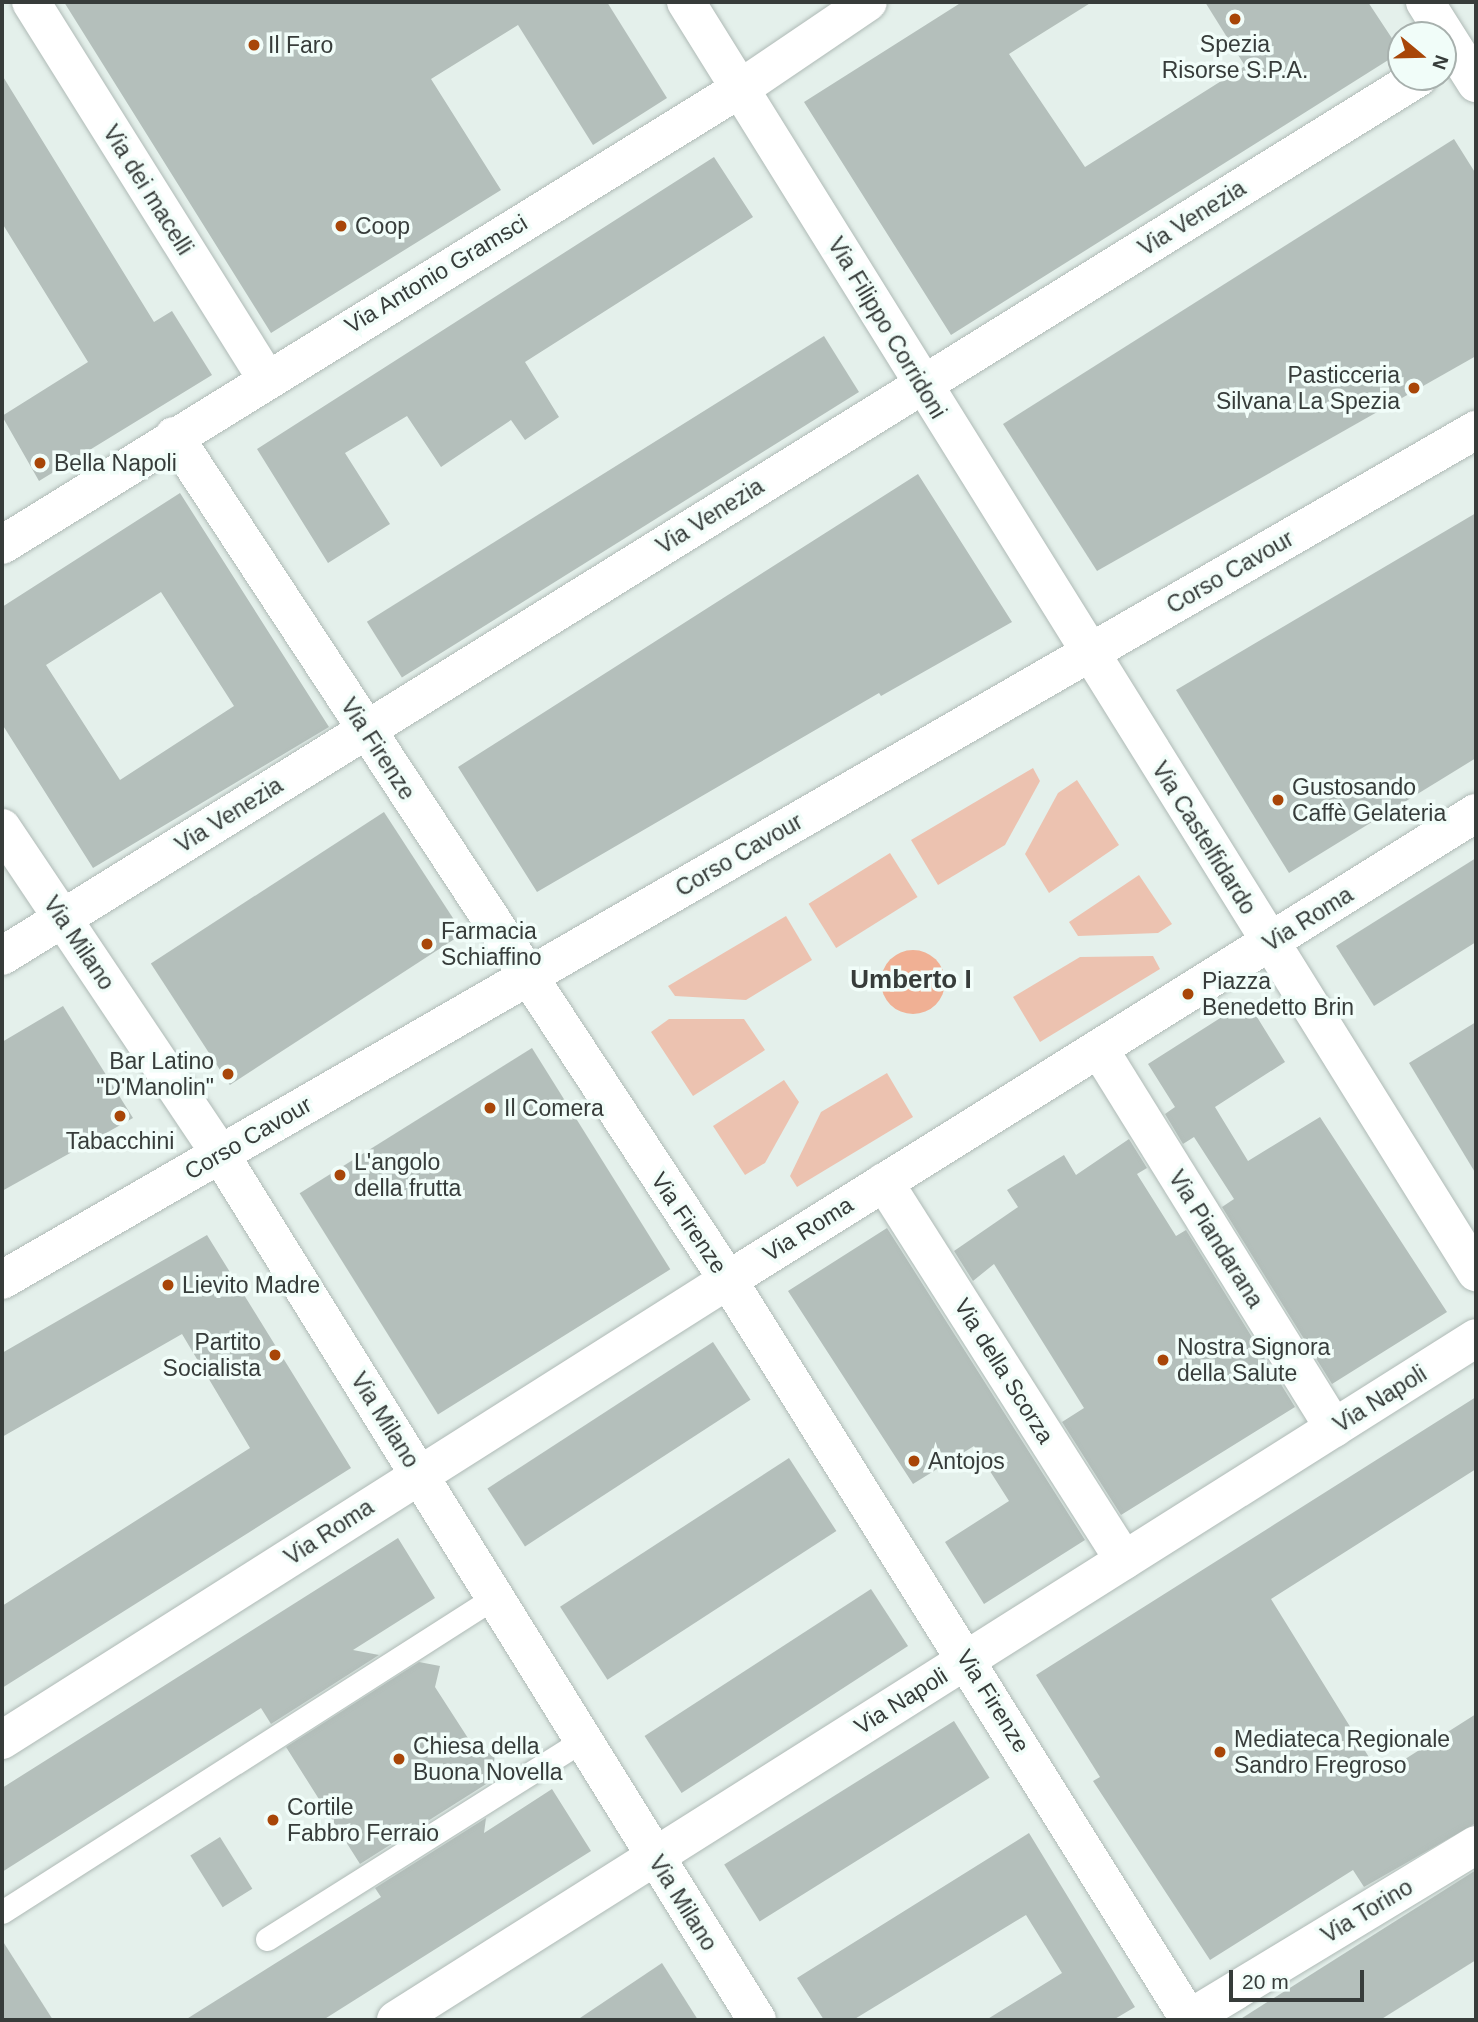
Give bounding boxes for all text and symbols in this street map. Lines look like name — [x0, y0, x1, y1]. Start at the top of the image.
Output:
marker: Spezia Risorse S.P.A. — [1227, 11, 1243, 27]
north arrow — [1387, 21, 1457, 91]
place label: Spezia Risorse S.P.A. — [1162, 30, 1308, 84]
place label: Il Faro — [268, 31, 333, 59]
marker: Il Faro — [246, 37, 262, 53]
text: N — [1428, 52, 1453, 72]
street label: Via dei macelli — [97, 120, 199, 260]
street label: Via Venezia — [1133, 174, 1251, 262]
street label: Via Antonio Gramsci — [339, 208, 533, 340]
place label: Coop — [355, 212, 410, 240]
marker: Coop — [333, 218, 349, 234]
street label: Via Filippo Corridoni — [822, 232, 952, 424]
place label: Pasticceria Silvana La Spezia — [1216, 361, 1400, 415]
marker: Pasticceria Silvana La Spezia — [1406, 380, 1422, 396]
place label: Bella Napoli — [54, 449, 177, 477]
marker: Bella Napoli — [32, 455, 48, 471]
street label: Via Venezia — [651, 472, 769, 560]
street label: Corso Cavour — [1162, 525, 1298, 619]
street label: Via Firenze — [335, 693, 421, 805]
street label: Via Castelfidardo — [1146, 757, 1262, 919]
street label: Via Venezia — [170, 771, 288, 859]
place label: Gustosando Caffè Gelateria — [1292, 773, 1446, 827]
marker: Gustosando Caffè Gelateria — [1270, 792, 1286, 808]
street label: Corso Cavour — [671, 808, 807, 902]
street label: Via Roma — [1258, 881, 1358, 957]
street label: Via Milano — [38, 891, 120, 995]
place label: Farmacia Schiaffino — [441, 917, 542, 971]
marker: Farmacia Schiaffino — [419, 936, 435, 952]
district label: Umberto I — [850, 964, 972, 996]
place label: Piazza Benedetto Brin — [1202, 967, 1354, 1021]
marker: Piazza Benedetto Brin — [1180, 986, 1196, 1002]
place label: Bar Latino "D'Manolin" — [96, 1047, 214, 1101]
marker: Bar Latino "D'Manolin" — [220, 1066, 236, 1082]
street label: Corso Cavour — [180, 1091, 316, 1185]
place label: Il Comera — [504, 1094, 604, 1122]
marker: Il Comera — [482, 1100, 498, 1116]
marker: Tabacchini — [112, 1108, 128, 1124]
place label: Tabacchini — [66, 1127, 174, 1155]
place label: L'angolo della frutta — [354, 1148, 461, 1202]
street label: Via Piandarana — [1163, 1165, 1269, 1313]
marker: L'angolo della frutta — [332, 1167, 348, 1183]
street label: Via Firenze — [645, 1167, 733, 1279]
street label: Via Roma — [758, 1191, 858, 1267]
place label: Lievito Madre — [182, 1271, 320, 1299]
marker: Lievito Madre — [160, 1277, 176, 1293]
street label: Via della Scorza — [948, 1293, 1060, 1449]
place label: Partito Socialista — [163, 1328, 261, 1382]
place label: Nostra Signora della Salute — [1177, 1333, 1330, 1387]
marker: Partito Socialista — [267, 1347, 283, 1363]
marker: Nostra Signora della Salute — [1155, 1352, 1171, 1368]
street label: Via Napoli — [1328, 1360, 1432, 1438]
street label: Via Milano — [345, 1367, 425, 1473]
place label: Antojos — [928, 1447, 1005, 1475]
marker: Antojos — [906, 1453, 922, 1469]
street label: Via Roma — [279, 1493, 379, 1571]
street label: Via Firenze — [951, 1645, 1035, 1757]
street label: Via Napoli — [849, 1662, 953, 1740]
place label: Mediateca Regionale Sandro Fregroso — [1234, 1725, 1450, 1779]
place label: Chiesa della Buona Novella — [413, 1732, 563, 1786]
marker: Mediateca Regionale Sandro Fregroso — [1212, 1744, 1228, 1760]
marker: Chiesa della Buona Novella — [391, 1751, 407, 1767]
place label: Cortile Fabbro Ferraio — [287, 1793, 439, 1847]
marker: Cortile Fabbro Ferraio — [265, 1812, 281, 1828]
street label: Via Milano — [643, 1850, 723, 1956]
street label: Via Torino — [1316, 1873, 1418, 1949]
scale bar — [1233, 1955, 1368, 1999]
text: 20 m — [1242, 1970, 1289, 1993]

